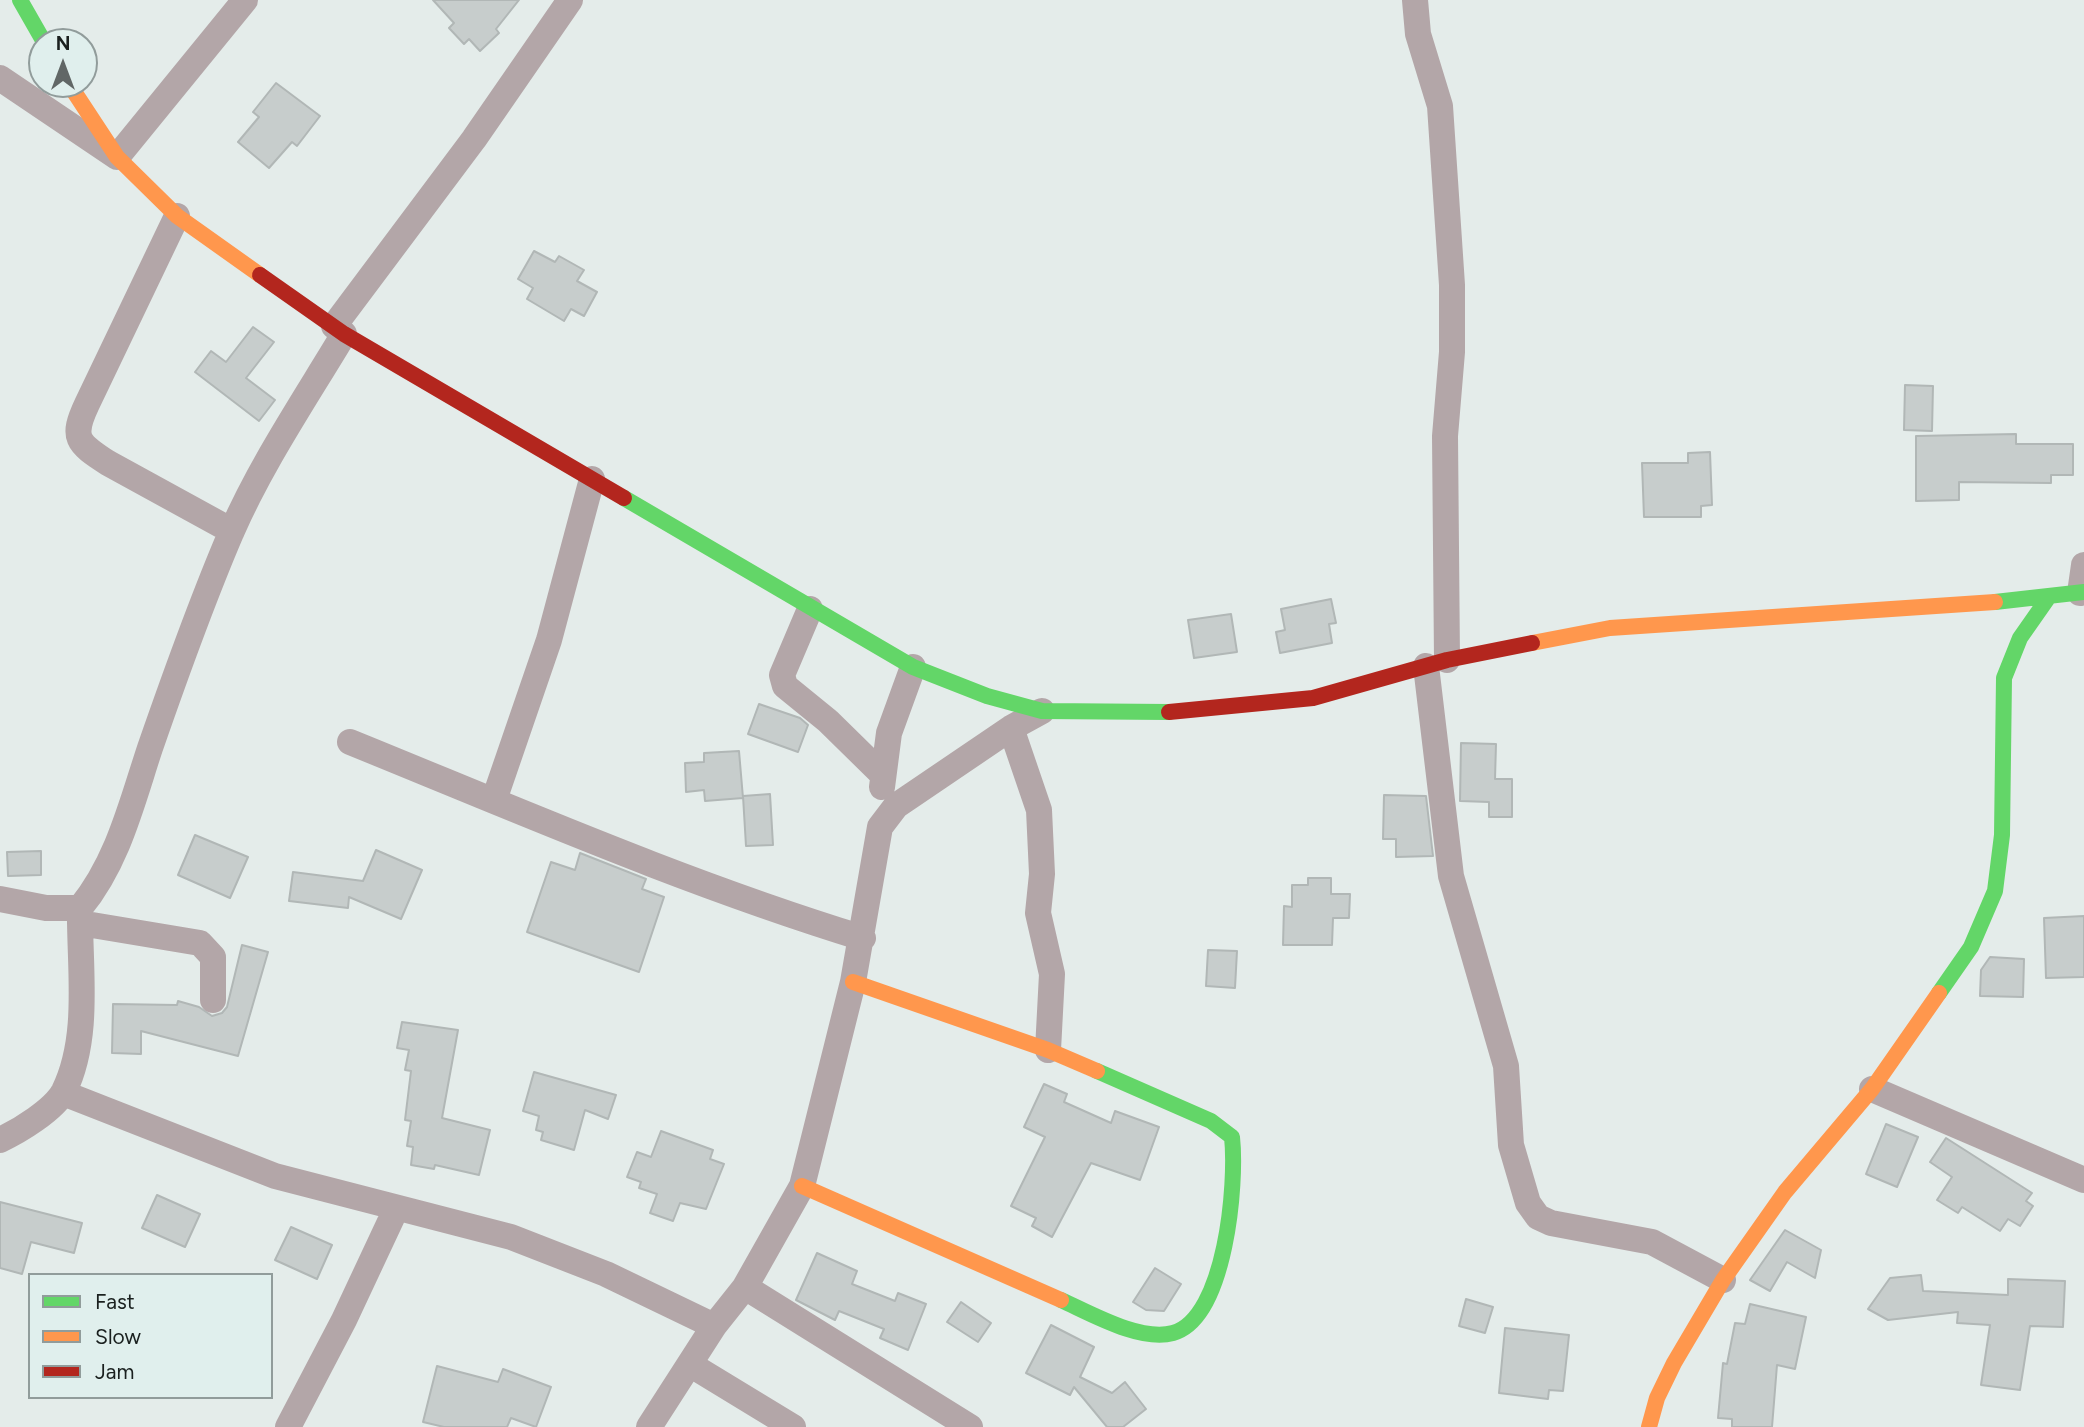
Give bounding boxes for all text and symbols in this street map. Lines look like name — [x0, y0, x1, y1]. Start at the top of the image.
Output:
north arrow — [28, 28, 98, 98]
text: N — [56, 32, 70, 55]
legend — [28, 1273, 273, 1399]
text: Fast — [95, 1289, 135, 1314]
text: Slow — [95, 1324, 141, 1349]
text: Jam — [95, 1359, 134, 1384]

